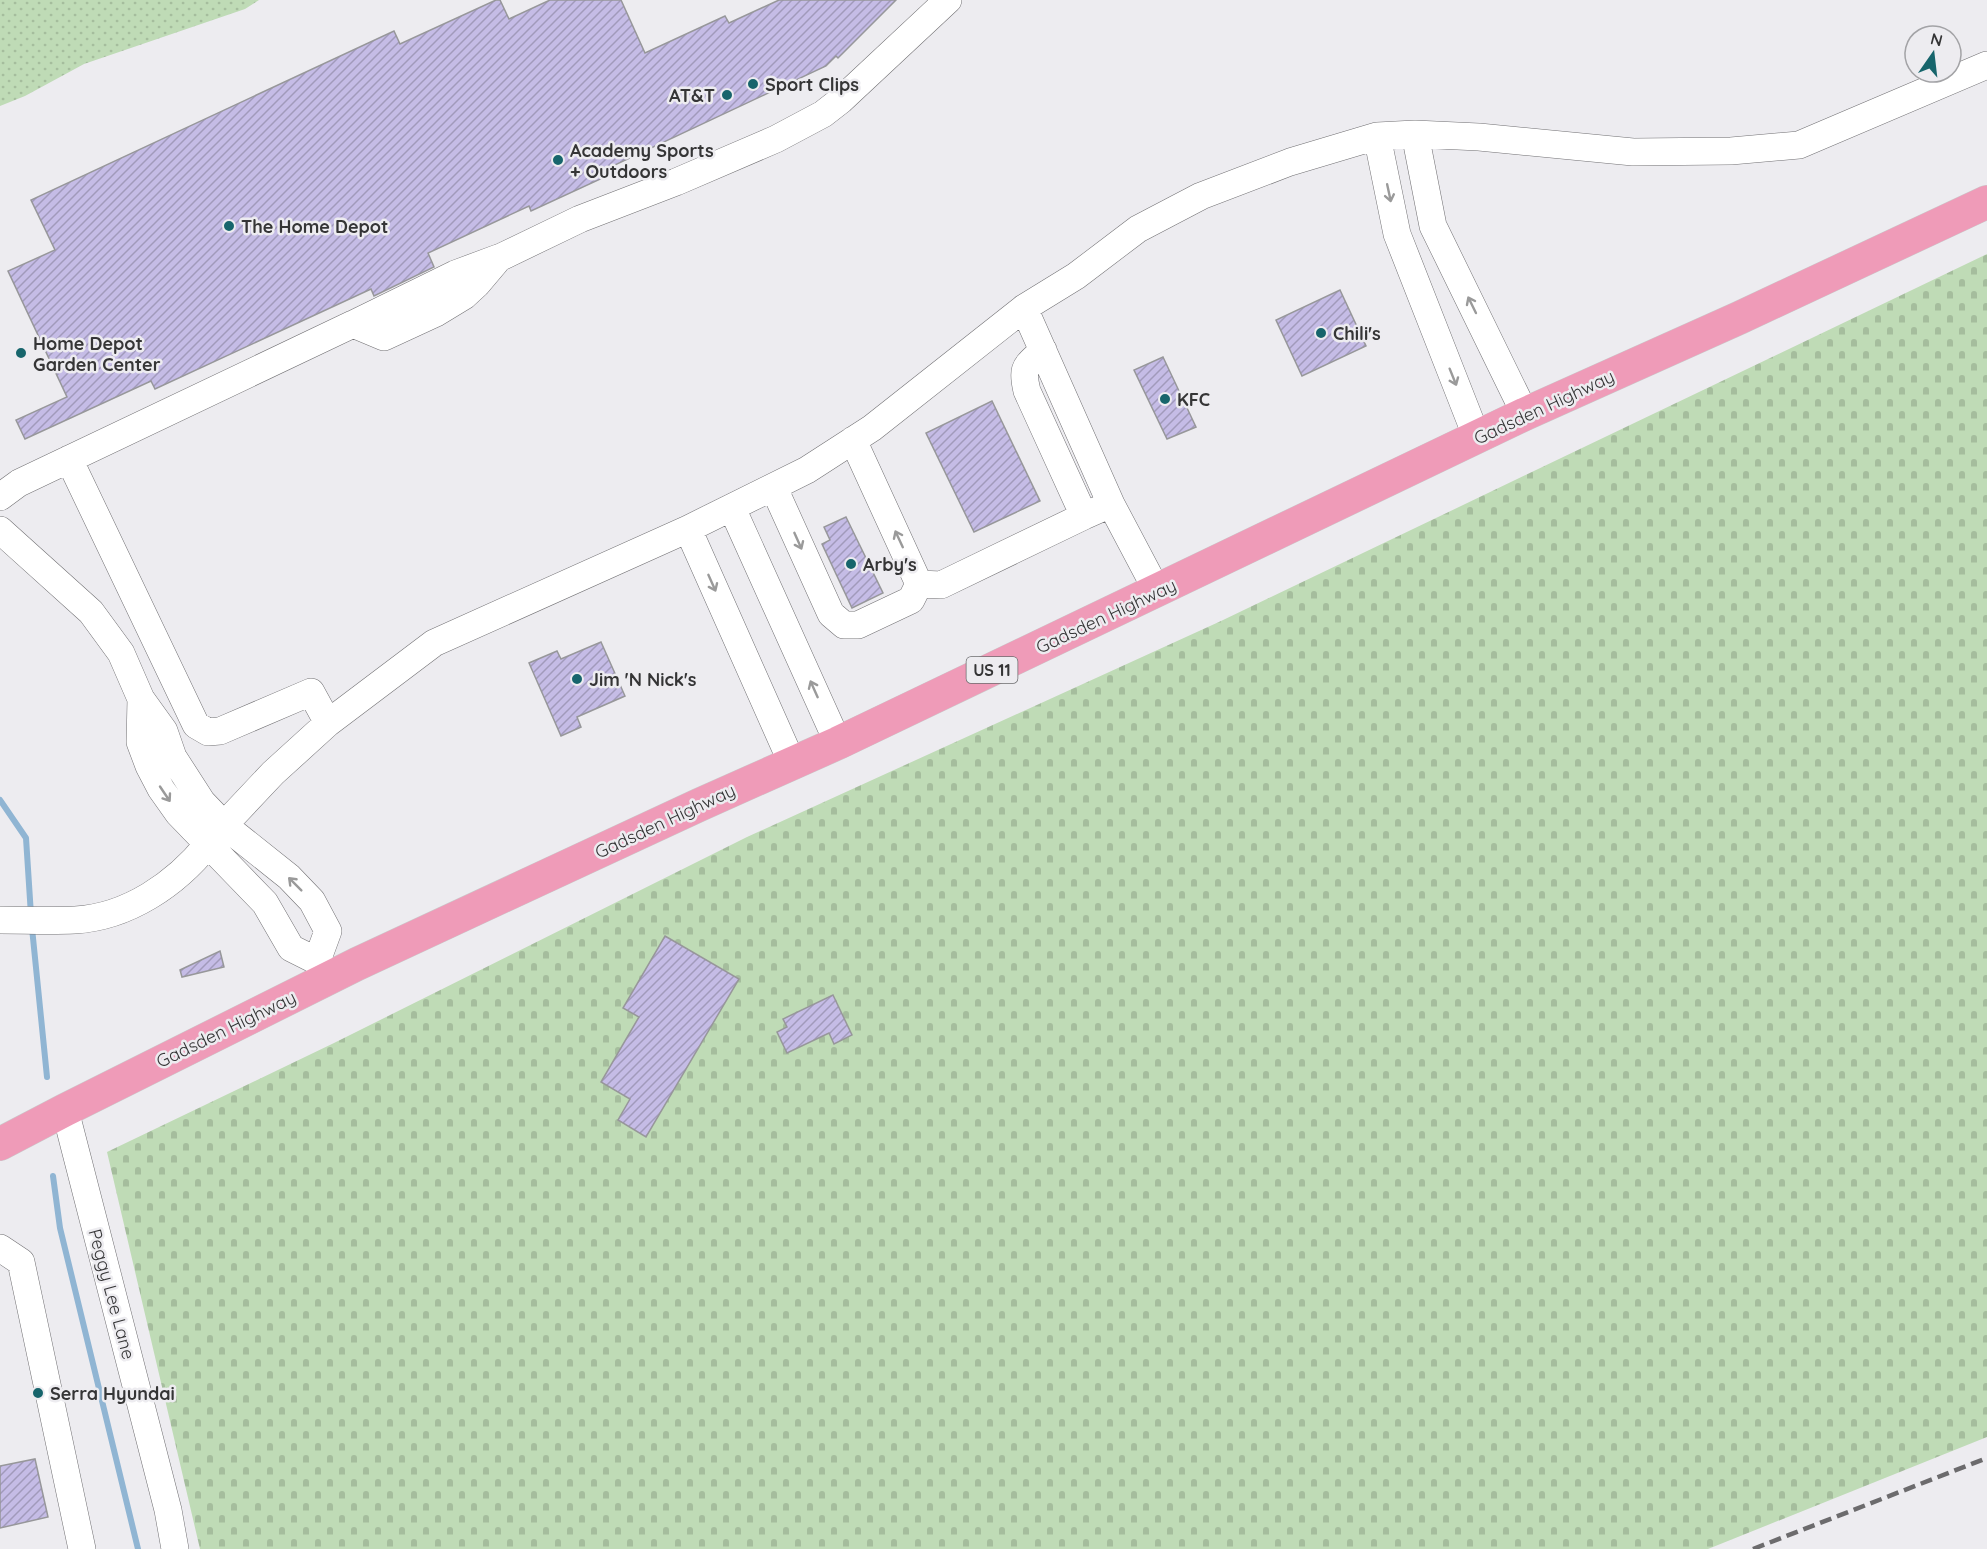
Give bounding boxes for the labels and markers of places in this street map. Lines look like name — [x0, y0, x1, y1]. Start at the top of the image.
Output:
place label: Sport Clips — [765, 73, 859, 96]
marker: Sport Clips — [746, 77, 760, 91]
place label: AT&T — [669, 84, 715, 107]
marker: AT&T — [720, 88, 734, 102]
place label: Academy Sports + Outdoors — [570, 139, 714, 183]
marker: Academy Sports + Outdoors — [551, 153, 565, 167]
place label: The Home Depot — [241, 215, 388, 238]
marker: The Home Depot — [222, 219, 236, 233]
place label: Chili's — [1333, 322, 1381, 345]
marker: Chili's — [1314, 326, 1328, 340]
place label: Home Depot Garden Center — [33, 332, 161, 376]
marker: Home Depot Garden Center — [14, 346, 28, 360]
place label: KFC — [1177, 388, 1210, 411]
marker: KFC — [1158, 392, 1172, 406]
place label: Arby's — [863, 553, 917, 576]
marker: Arby's — [844, 557, 858, 571]
place label: Jim 'N Nick's — [589, 668, 697, 691]
marker: Jim 'N Nick's — [570, 672, 584, 686]
place label: Serra Hyundai — [50, 1382, 175, 1405]
marker: Serra Hyundai — [31, 1386, 45, 1400]

